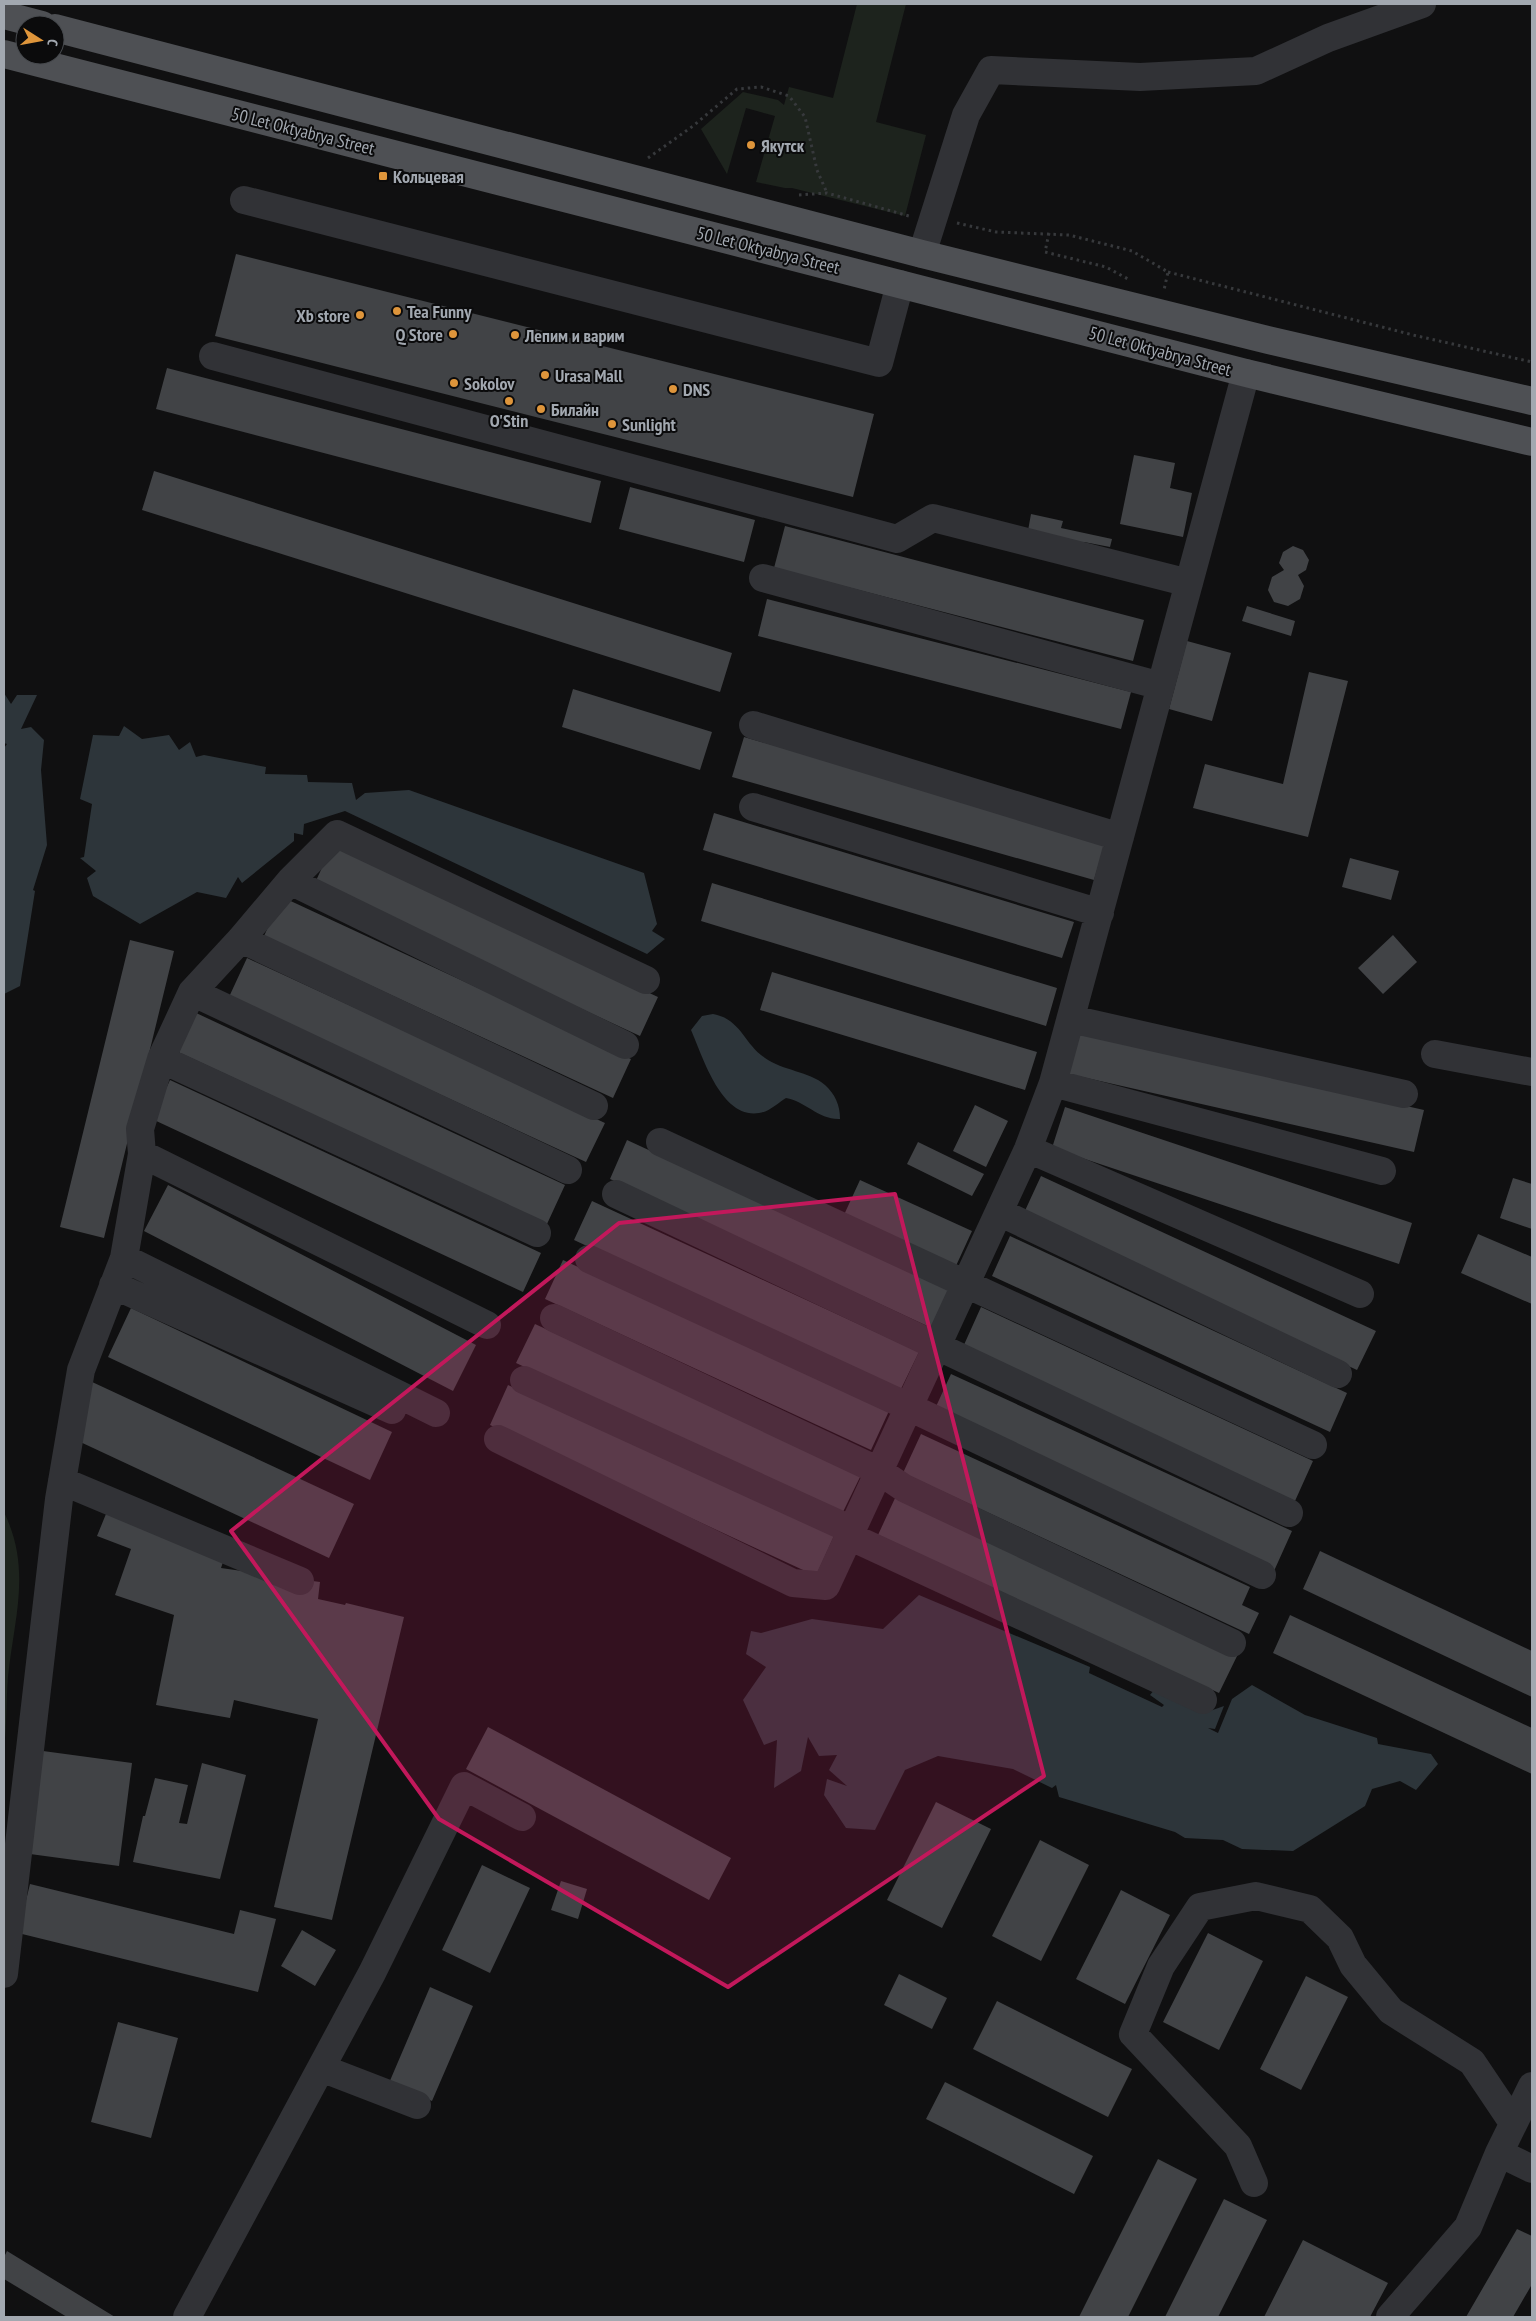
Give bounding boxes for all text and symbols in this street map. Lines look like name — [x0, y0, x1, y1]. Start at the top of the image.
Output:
north arrow — [15, 15, 65, 65]
text: С — [43, 38, 62, 48]
street label: 50 Let Oktyabrya Street — [229, 102, 377, 160]
place label: Якутск — [761, 134, 805, 157]
marker: Якутск — [745, 139, 757, 151]
place label: Кольцевая — [393, 165, 464, 188]
marker: Кольцевая — [377, 170, 389, 182]
street label: 50 Let Oktyabrya Street — [694, 221, 842, 279]
place label: Tea Funny — [407, 300, 472, 323]
place label: Xb store — [296, 304, 350, 327]
marker: Tea Funny — [391, 305, 403, 317]
marker: Xb store — [354, 309, 366, 321]
street label: 50 Let Oktyabrya Street — [1086, 321, 1234, 381]
place label: Q Store — [395, 323, 443, 346]
place label: Лепим и варим — [524, 324, 625, 347]
marker: Q Store — [447, 328, 459, 340]
marker: Лепим и варим — [509, 329, 521, 341]
place label: Urasa Mall — [555, 364, 623, 387]
marker: Urasa Mall — [539, 369, 551, 381]
place label: Sokolov — [464, 372, 515, 395]
marker: Sokolov — [448, 377, 460, 389]
place label: DNS — [683, 378, 710, 401]
marker: DNS — [667, 383, 679, 395]
marker: O'Stin — [503, 395, 515, 407]
place label: Билайн — [551, 398, 599, 421]
marker: Билайн — [535, 403, 547, 415]
place label: O'Stin — [490, 409, 528, 432]
place label: Sunlight — [622, 413, 676, 436]
marker: Sunlight — [606, 418, 618, 430]

